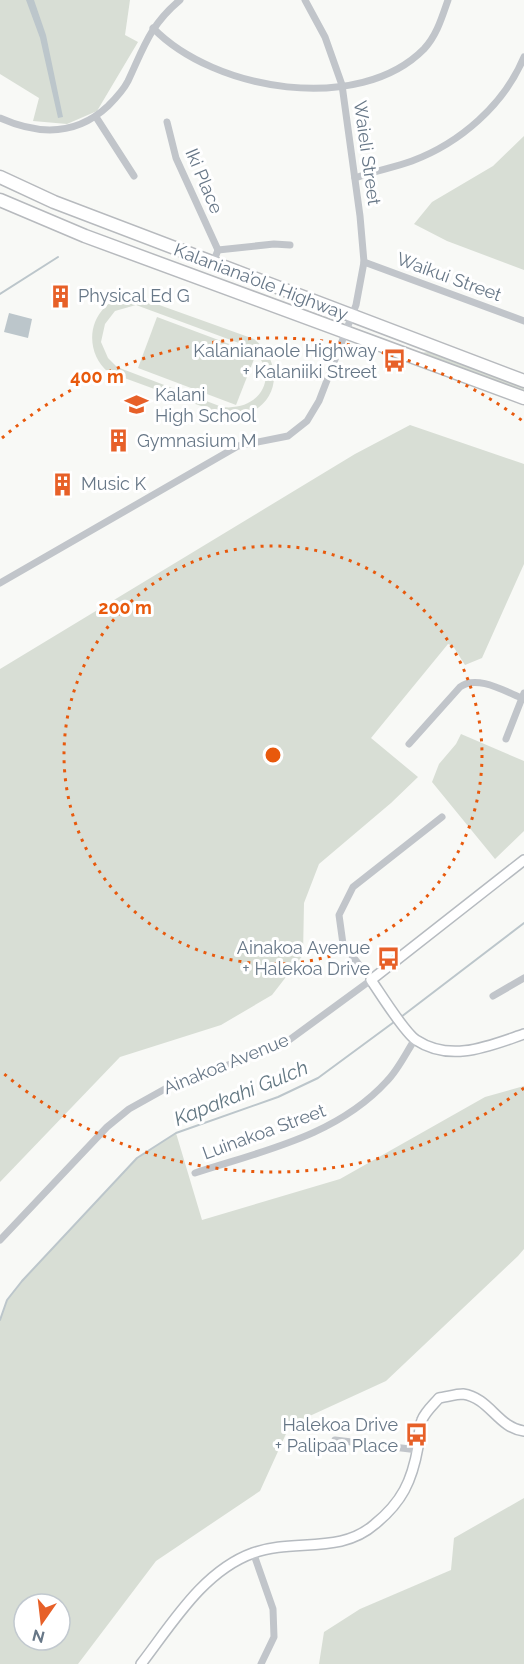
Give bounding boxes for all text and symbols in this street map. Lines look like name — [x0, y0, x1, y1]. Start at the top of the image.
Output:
street label: Waieli Street — [350, 99, 385, 207]
street label: Iki Place — [181, 145, 228, 217]
street label: Kalaniana’ole Highway — [171, 239, 351, 325]
street label: Waikui Street — [394, 248, 505, 305]
building icon: Physical Ed G — [47, 283, 73, 309]
place label: Physical Ed G — [78, 285, 190, 306]
place label: Kalanianaole Highway + Kalaniiki Street — [193, 340, 377, 382]
bus stop icon: Kalanianaole Highway + Kalaniiki Street — [382, 348, 408, 374]
text: 400 m — [70, 366, 124, 387]
place label: Kalani High School — [155, 384, 256, 426]
school or university icon: Kalani High School — [124, 392, 150, 418]
building icon: Gymnasium M — [106, 428, 132, 454]
place label: Gymnasium M — [137, 430, 257, 451]
building icon: Music K — [50, 471, 76, 497]
place label: Music K — [81, 473, 147, 494]
text: 200 m — [98, 597, 152, 618]
centre of rings — [263, 745, 283, 765]
place label: Ainakoa Avenue + Halekoa Drive — [237, 937, 370, 979]
bus stop icon: Ainakoa Avenue + Halekoa Drive — [375, 945, 401, 971]
street label: Ainakoa Avenue — [160, 1029, 292, 1098]
water label: Kapakahi Gulch — [170, 1055, 312, 1131]
street label: Luinakoa Street — [199, 1100, 328, 1164]
place label: Halekoa Drive + Palipaa Place — [275, 1414, 398, 1456]
bus stop icon: Halekoa Drive + Palipaa Place — [403, 1422, 429, 1448]
north arrow — [12, 1592, 72, 1652]
text: N — [30, 1625, 47, 1647]

